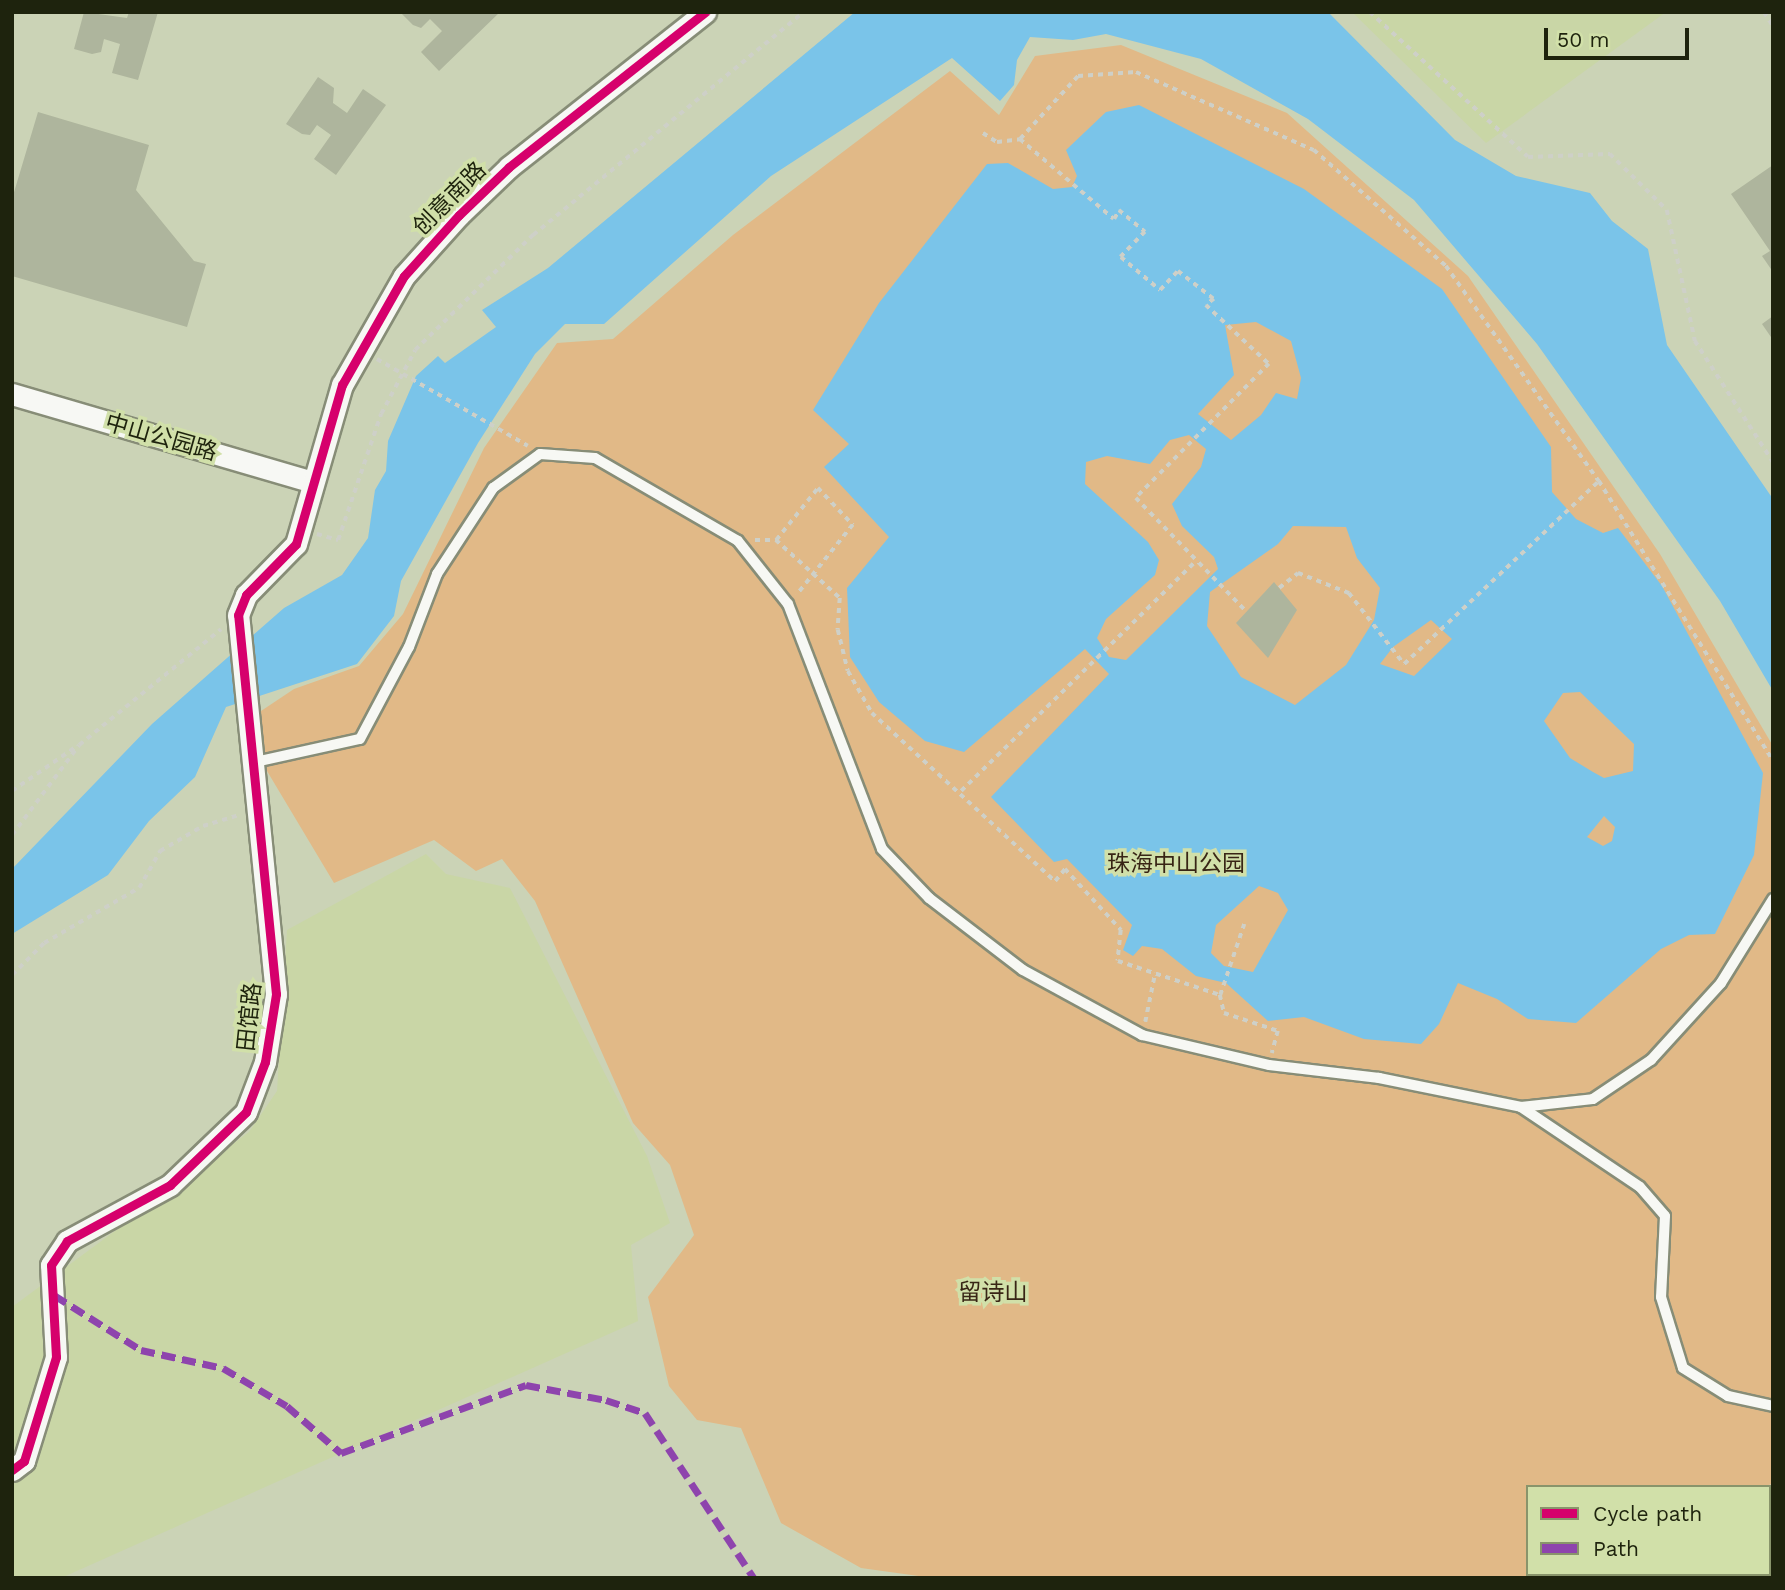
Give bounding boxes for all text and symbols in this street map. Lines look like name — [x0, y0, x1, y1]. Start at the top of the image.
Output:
scale bar — [1547, 14, 1692, 58]
text: 50 m — [1557, 27, 1609, 52]
street label: 创意南路 — [408, 157, 492, 241]
street label: 中山公园路 — [102, 409, 220, 467]
park label: 珠海中山公园 — [1107, 850, 1245, 878]
street label: 田馆路 — [233, 981, 267, 1053]
park label: 留诗山 — [959, 1279, 1027, 1307]
legend — [1526, 1485, 1771, 1576]
text: Cycle path — [1593, 1501, 1702, 1526]
text: Path — [1593, 1536, 1639, 1561]

